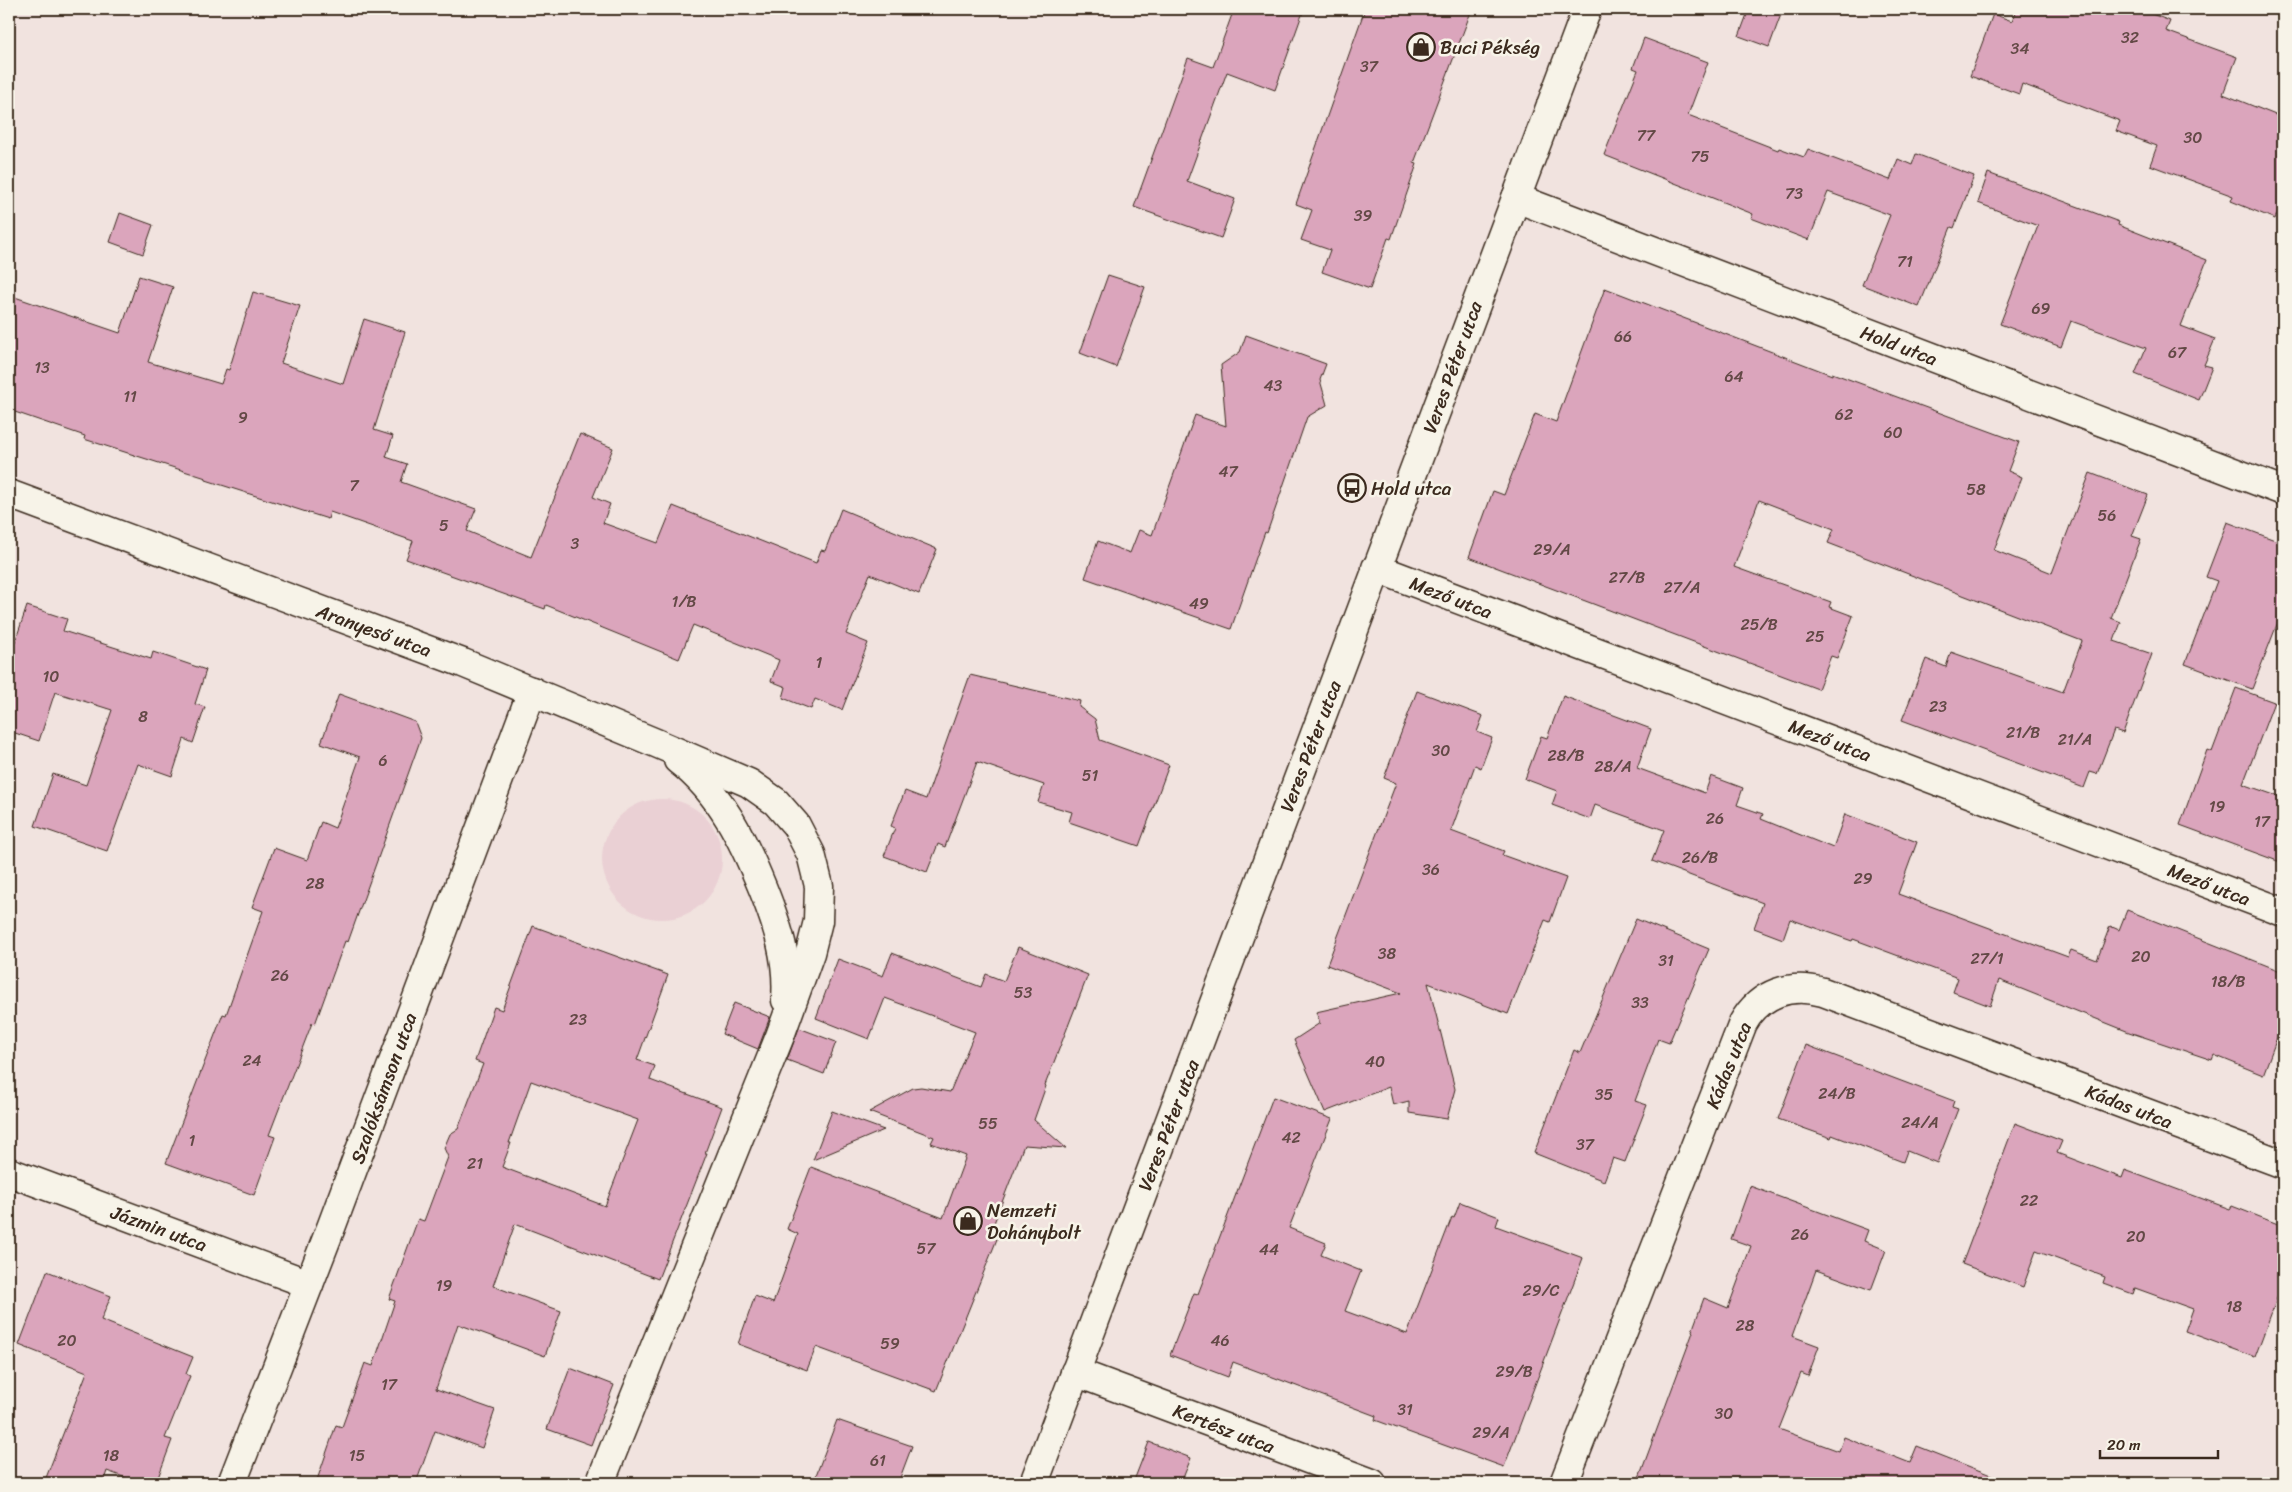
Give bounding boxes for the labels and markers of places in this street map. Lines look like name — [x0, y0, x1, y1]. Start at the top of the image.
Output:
place label: Buci Pékség — [1440, 31, 1540, 64]
shop icon: Buci Pékség — [1406, 32, 1436, 62]
place label: Hold utca — [1371, 472, 1452, 505]
bus stop icon: Hold utca — [1337, 473, 1367, 503]
place label: Nemzeti Dohánybolt — [987, 1194, 1082, 1249]
shop icon: Nemzeti Dohánybolt — [953, 1206, 983, 1236]

